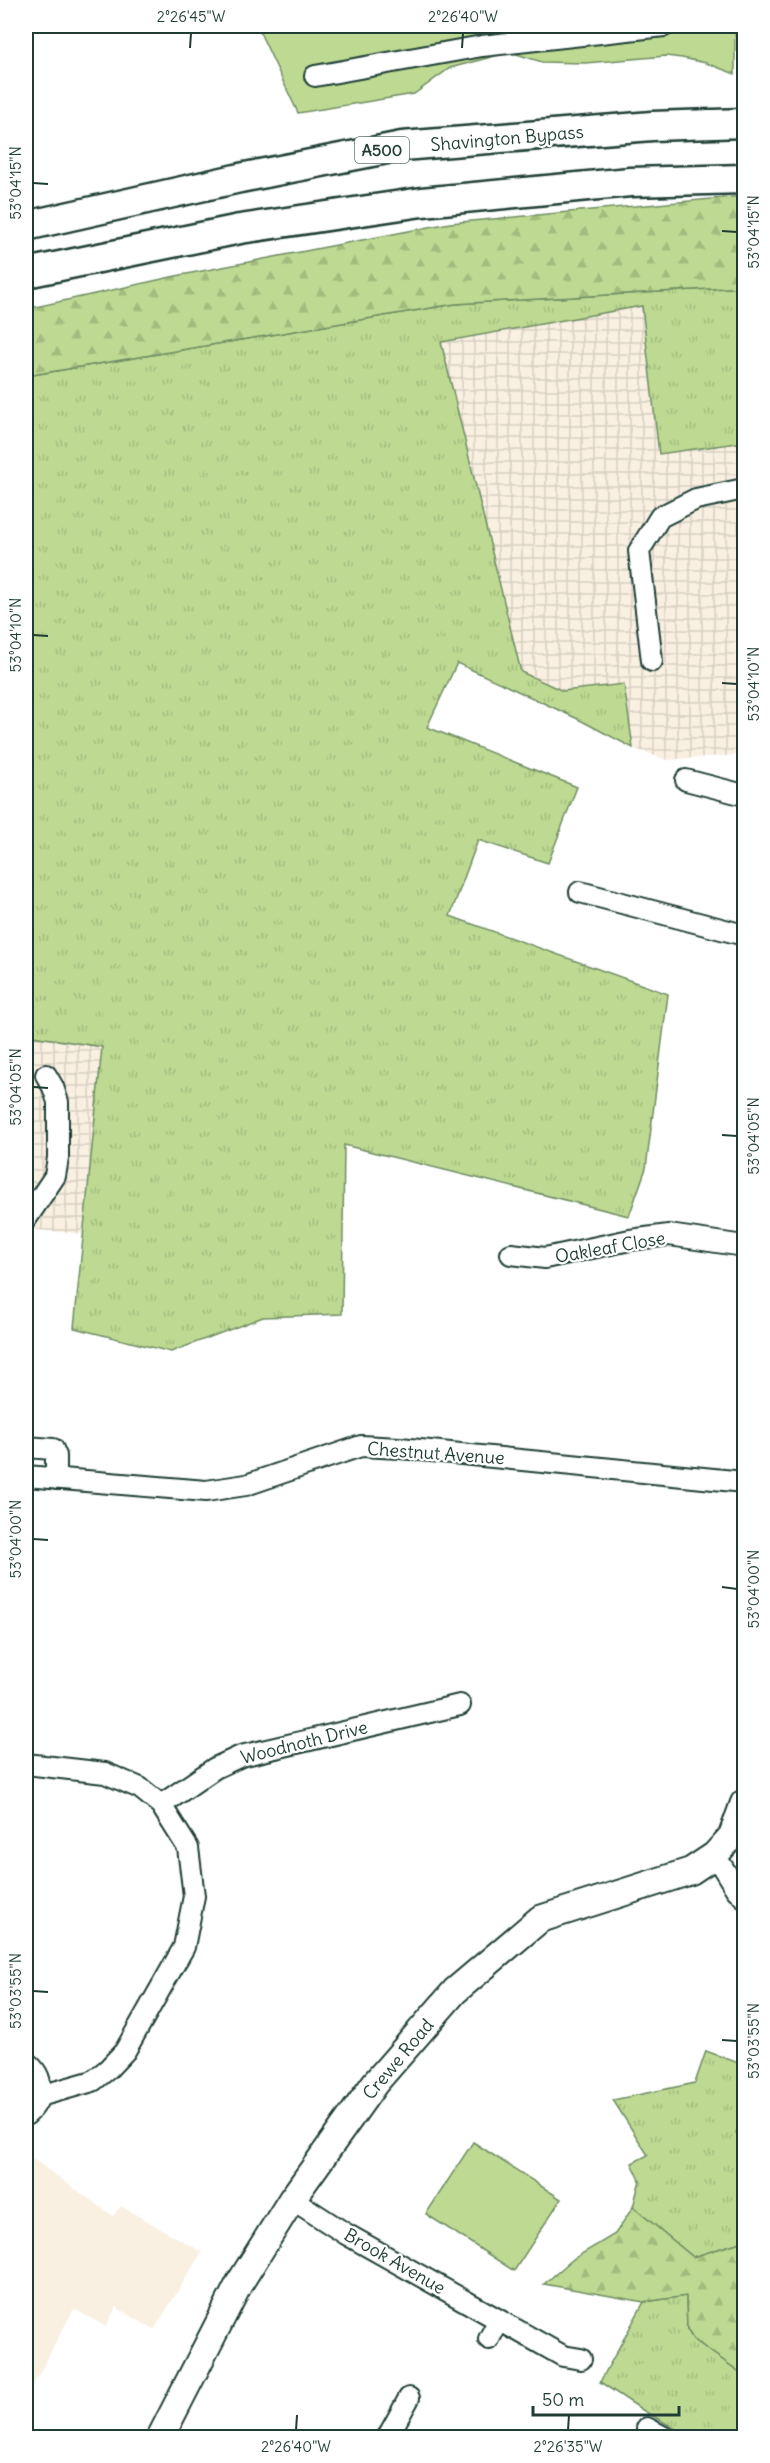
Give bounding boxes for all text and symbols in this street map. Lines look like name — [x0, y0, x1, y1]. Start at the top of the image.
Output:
text: 2°26'45"W — [157, 7, 226, 26]
text: 2°26'40"W — [428, 7, 498, 26]
street label: Shavington Bypass — [429, 120, 585, 156]
road number: A500 — [355, 137, 409, 163]
text: 53°04'15"N — [6, 146, 25, 220]
text: 53°04'15"N — [744, 195, 763, 269]
text: 53°04'10"N — [6, 598, 25, 672]
text: 53°04'10"N — [744, 647, 763, 721]
text: 53°04'05"N — [6, 1048, 25, 1126]
text: 53°04'05"N — [744, 1097, 763, 1175]
street label: Oakleaf Close — [553, 1226, 667, 1268]
street label: Chestnut Avenue — [367, 1437, 505, 1469]
text: 53°04'00"N — [6, 1500, 25, 1578]
text: 53°04'00"N — [744, 1550, 763, 1628]
street label: Woodnoth Drive — [238, 1715, 370, 1769]
text: 53°03'55"N — [6, 1953, 25, 2029]
text: 53°03'55"N — [744, 2003, 763, 2079]
street label: Crewe Road — [358, 2014, 439, 2104]
street label: Brook Avenue — [340, 2223, 450, 2299]
scale bar — [533, 2379, 678, 2417]
text: 50 m — [542, 2388, 584, 2411]
text: 2°26'40"W — [261, 2437, 331, 2456]
text: 2°26'35"W — [534, 2437, 603, 2456]

